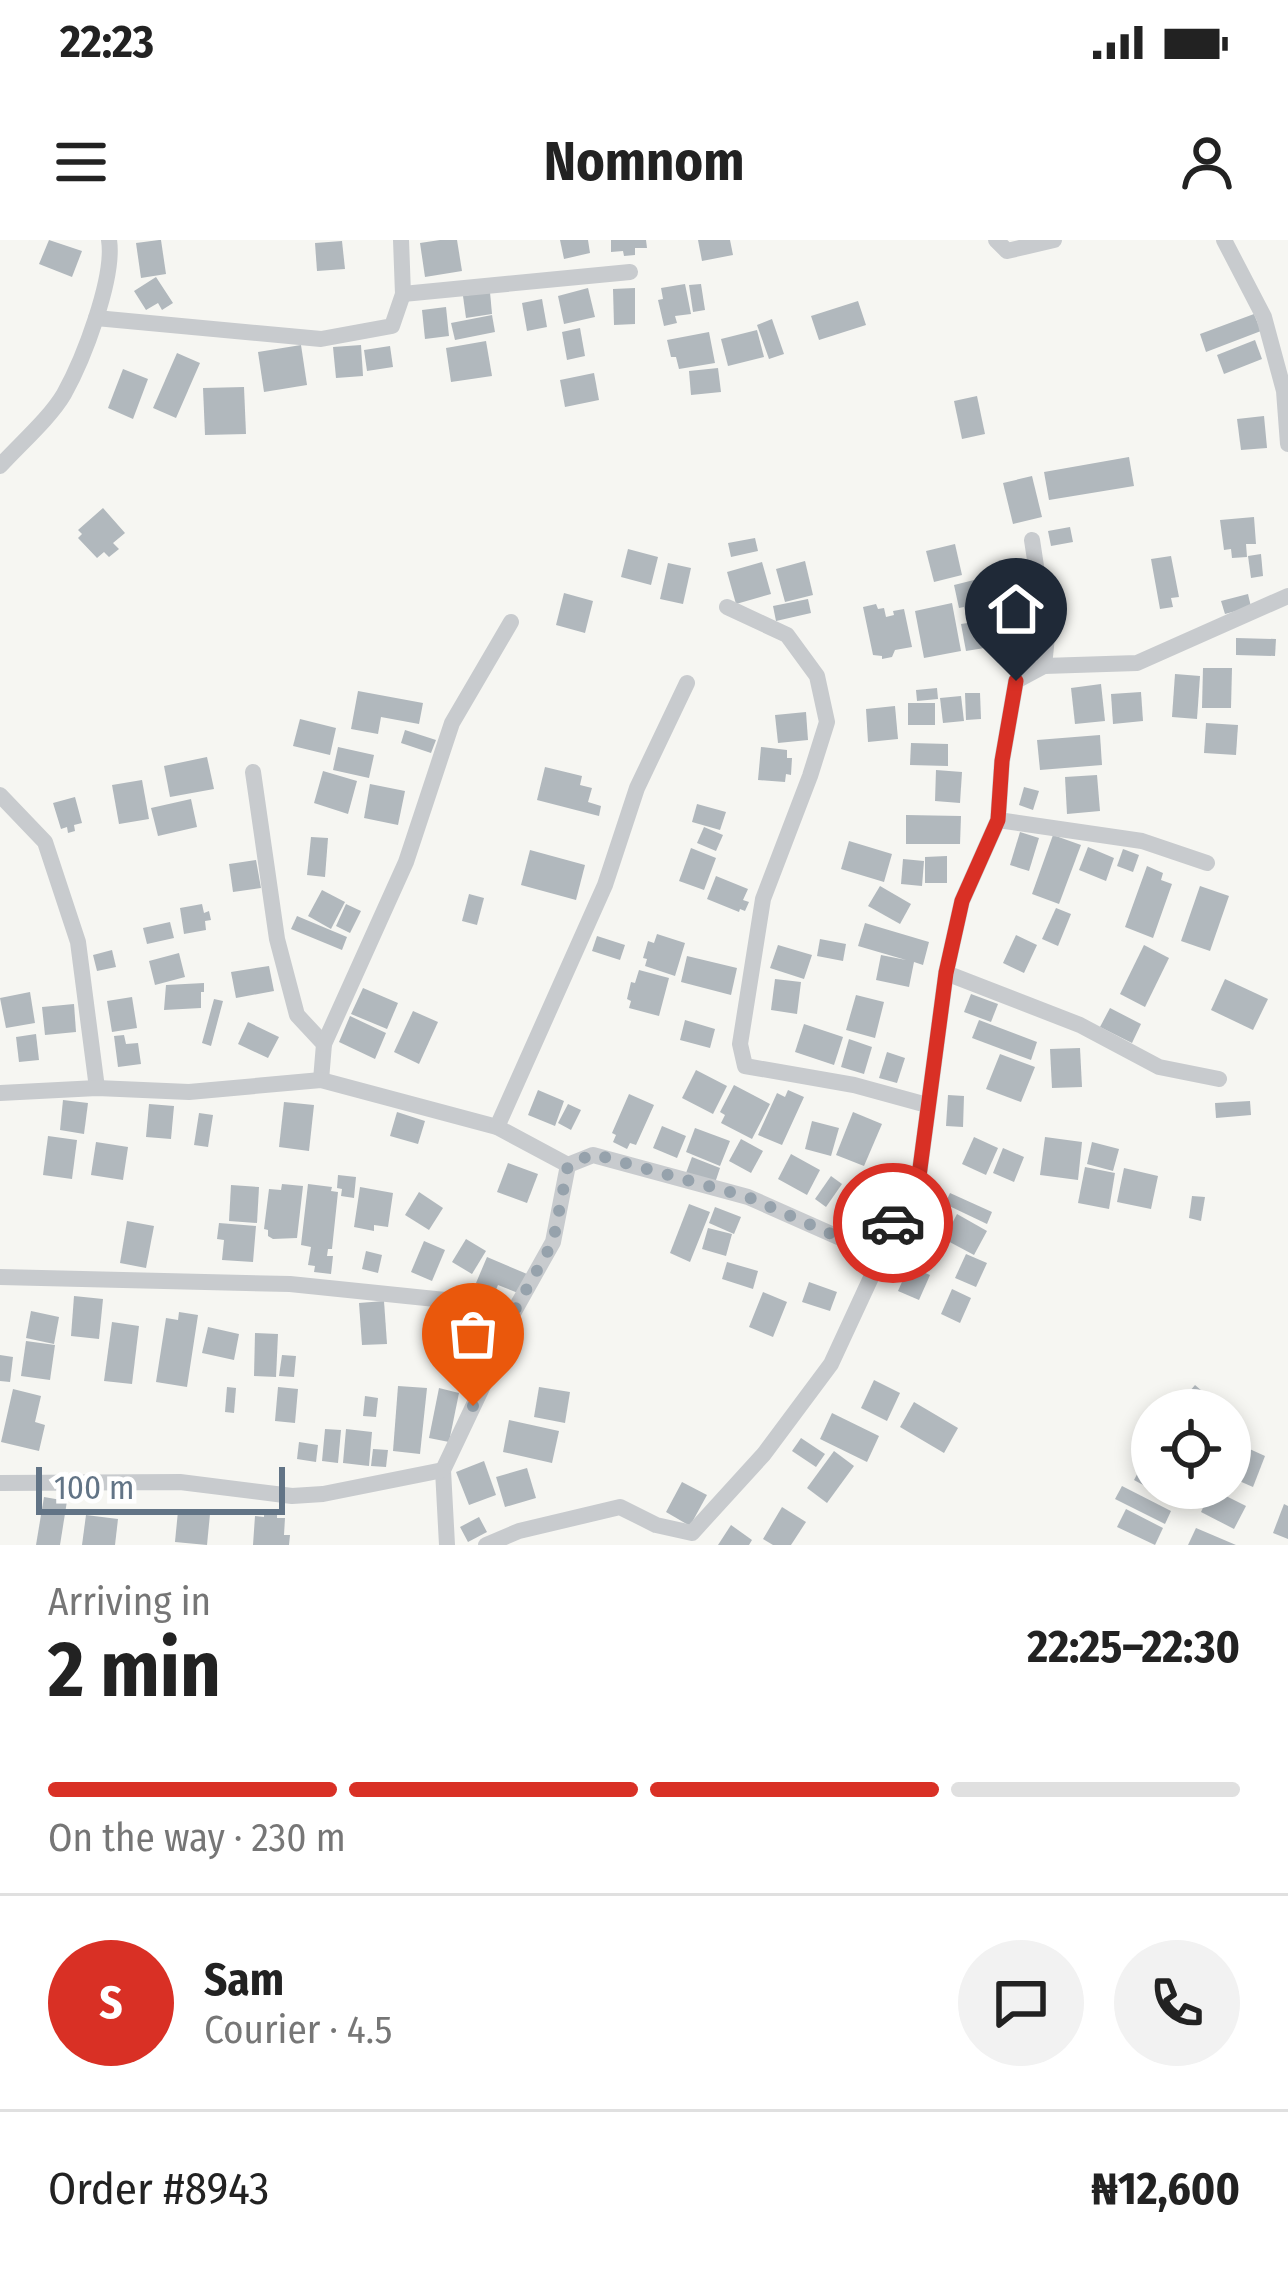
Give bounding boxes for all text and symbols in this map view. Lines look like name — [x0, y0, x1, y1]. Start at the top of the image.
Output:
text: 22:23 — [60, 15, 154, 69]
icon: menu — [48, 129, 114, 195]
icon: person — [1174, 129, 1240, 195]
text: Nomnom — [544, 130, 744, 194]
pin — [965, 558, 1067, 681]
icon: home — [983, 576, 1049, 642]
courier — [833, 1163, 953, 1283]
icon: car — [860, 1190, 926, 1256]
pin — [422, 1283, 524, 1406]
icon: bag — [440, 1301, 506, 1367]
map controls — [1131, 1389, 1251, 1509]
button: locate — [1131, 1389, 1251, 1509]
scale bar — [36, 1461, 285, 1514]
text: 100 m — [54, 1468, 134, 1508]
text: Arriving in — [48, 1579, 211, 1625]
text: 22:25–22:30 — [1027, 1620, 1240, 1674]
text: 2 min — [48, 1623, 221, 1717]
text: On the way · 230 m — [48, 1815, 346, 1861]
button: chat — [958, 1940, 1084, 2066]
button: phone — [1114, 1940, 1240, 2066]
text: Sam — [204, 1953, 284, 2007]
text: S — [99, 1976, 123, 2030]
text: Courier · 4.5 — [204, 2007, 392, 2053]
text: Order #8943 — [48, 2162, 269, 2216]
text: ₦12,600 — [1091, 2162, 1240, 2216]

